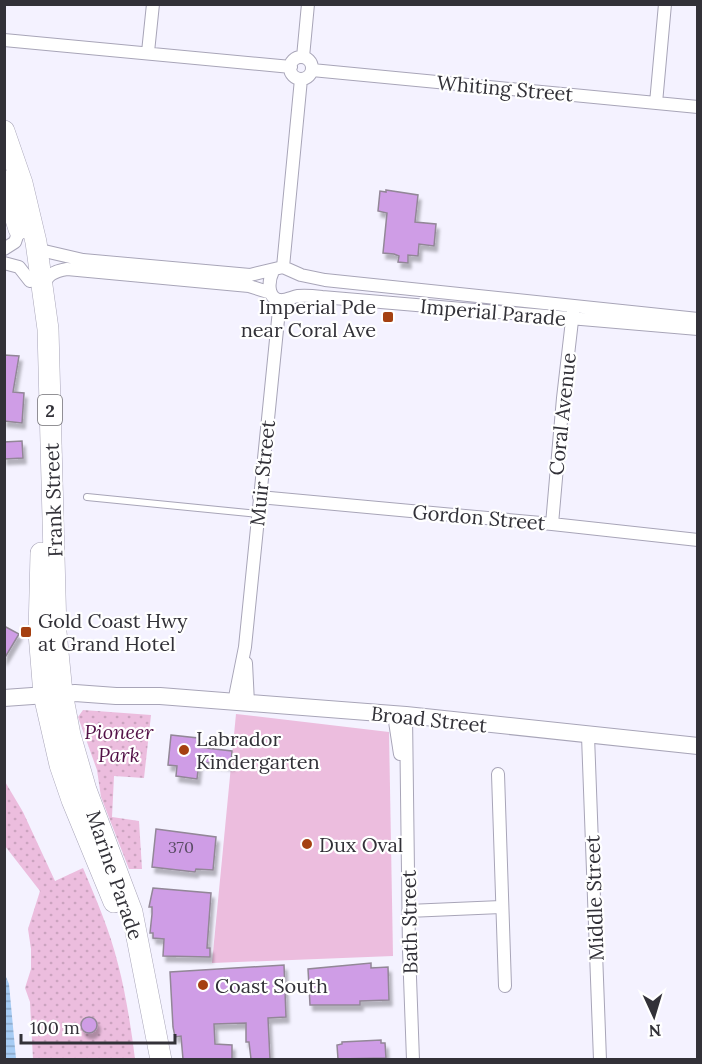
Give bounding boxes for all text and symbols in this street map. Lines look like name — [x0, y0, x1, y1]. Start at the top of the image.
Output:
street label: Whiting Street — [436, 70, 574, 106]
street label: Imperial Parade — [419, 293, 567, 331]
place label: Imperial Pde near Coral Ave — [241, 294, 376, 342]
marker: Imperial Pde near Coral Ave — [381, 310, 395, 324]
street label: Coral Avenue — [543, 351, 581, 477]
road number: 2 — [38, 395, 62, 425]
street label: Muir Street — [244, 418, 280, 527]
street label: Frank Street — [39, 442, 67, 558]
street label: Gordon Street — [412, 499, 547, 535]
place label: Gold Coast Hwy at Grand Hotel — [38, 608, 188, 656]
marker: Gold Coast Hwy at Grand Hotel — [19, 625, 33, 639]
street label: Broad Street — [370, 700, 489, 738]
park label: Pioneer Park — [84, 719, 155, 767]
place label: Labrador Kindergarten — [196, 726, 320, 774]
marker: Labrador Kindergarten — [177, 743, 191, 757]
street label: Marine Parade — [81, 807, 149, 943]
place label: Dux Oval — [319, 832, 403, 857]
street label: Middle Street — [579, 834, 609, 961]
house number: 370 — [168, 837, 194, 857]
marker: Dux Oval — [300, 837, 314, 851]
street label: Bath Street — [396, 869, 422, 974]
place label: Coast South — [215, 973, 328, 998]
marker: Coast South — [196, 978, 210, 992]
north arrow — [624, 986, 684, 1046]
scale bar — [21, 1007, 176, 1045]
text: 100 m — [30, 1016, 80, 1039]
text: N — [648, 1021, 662, 1041]

